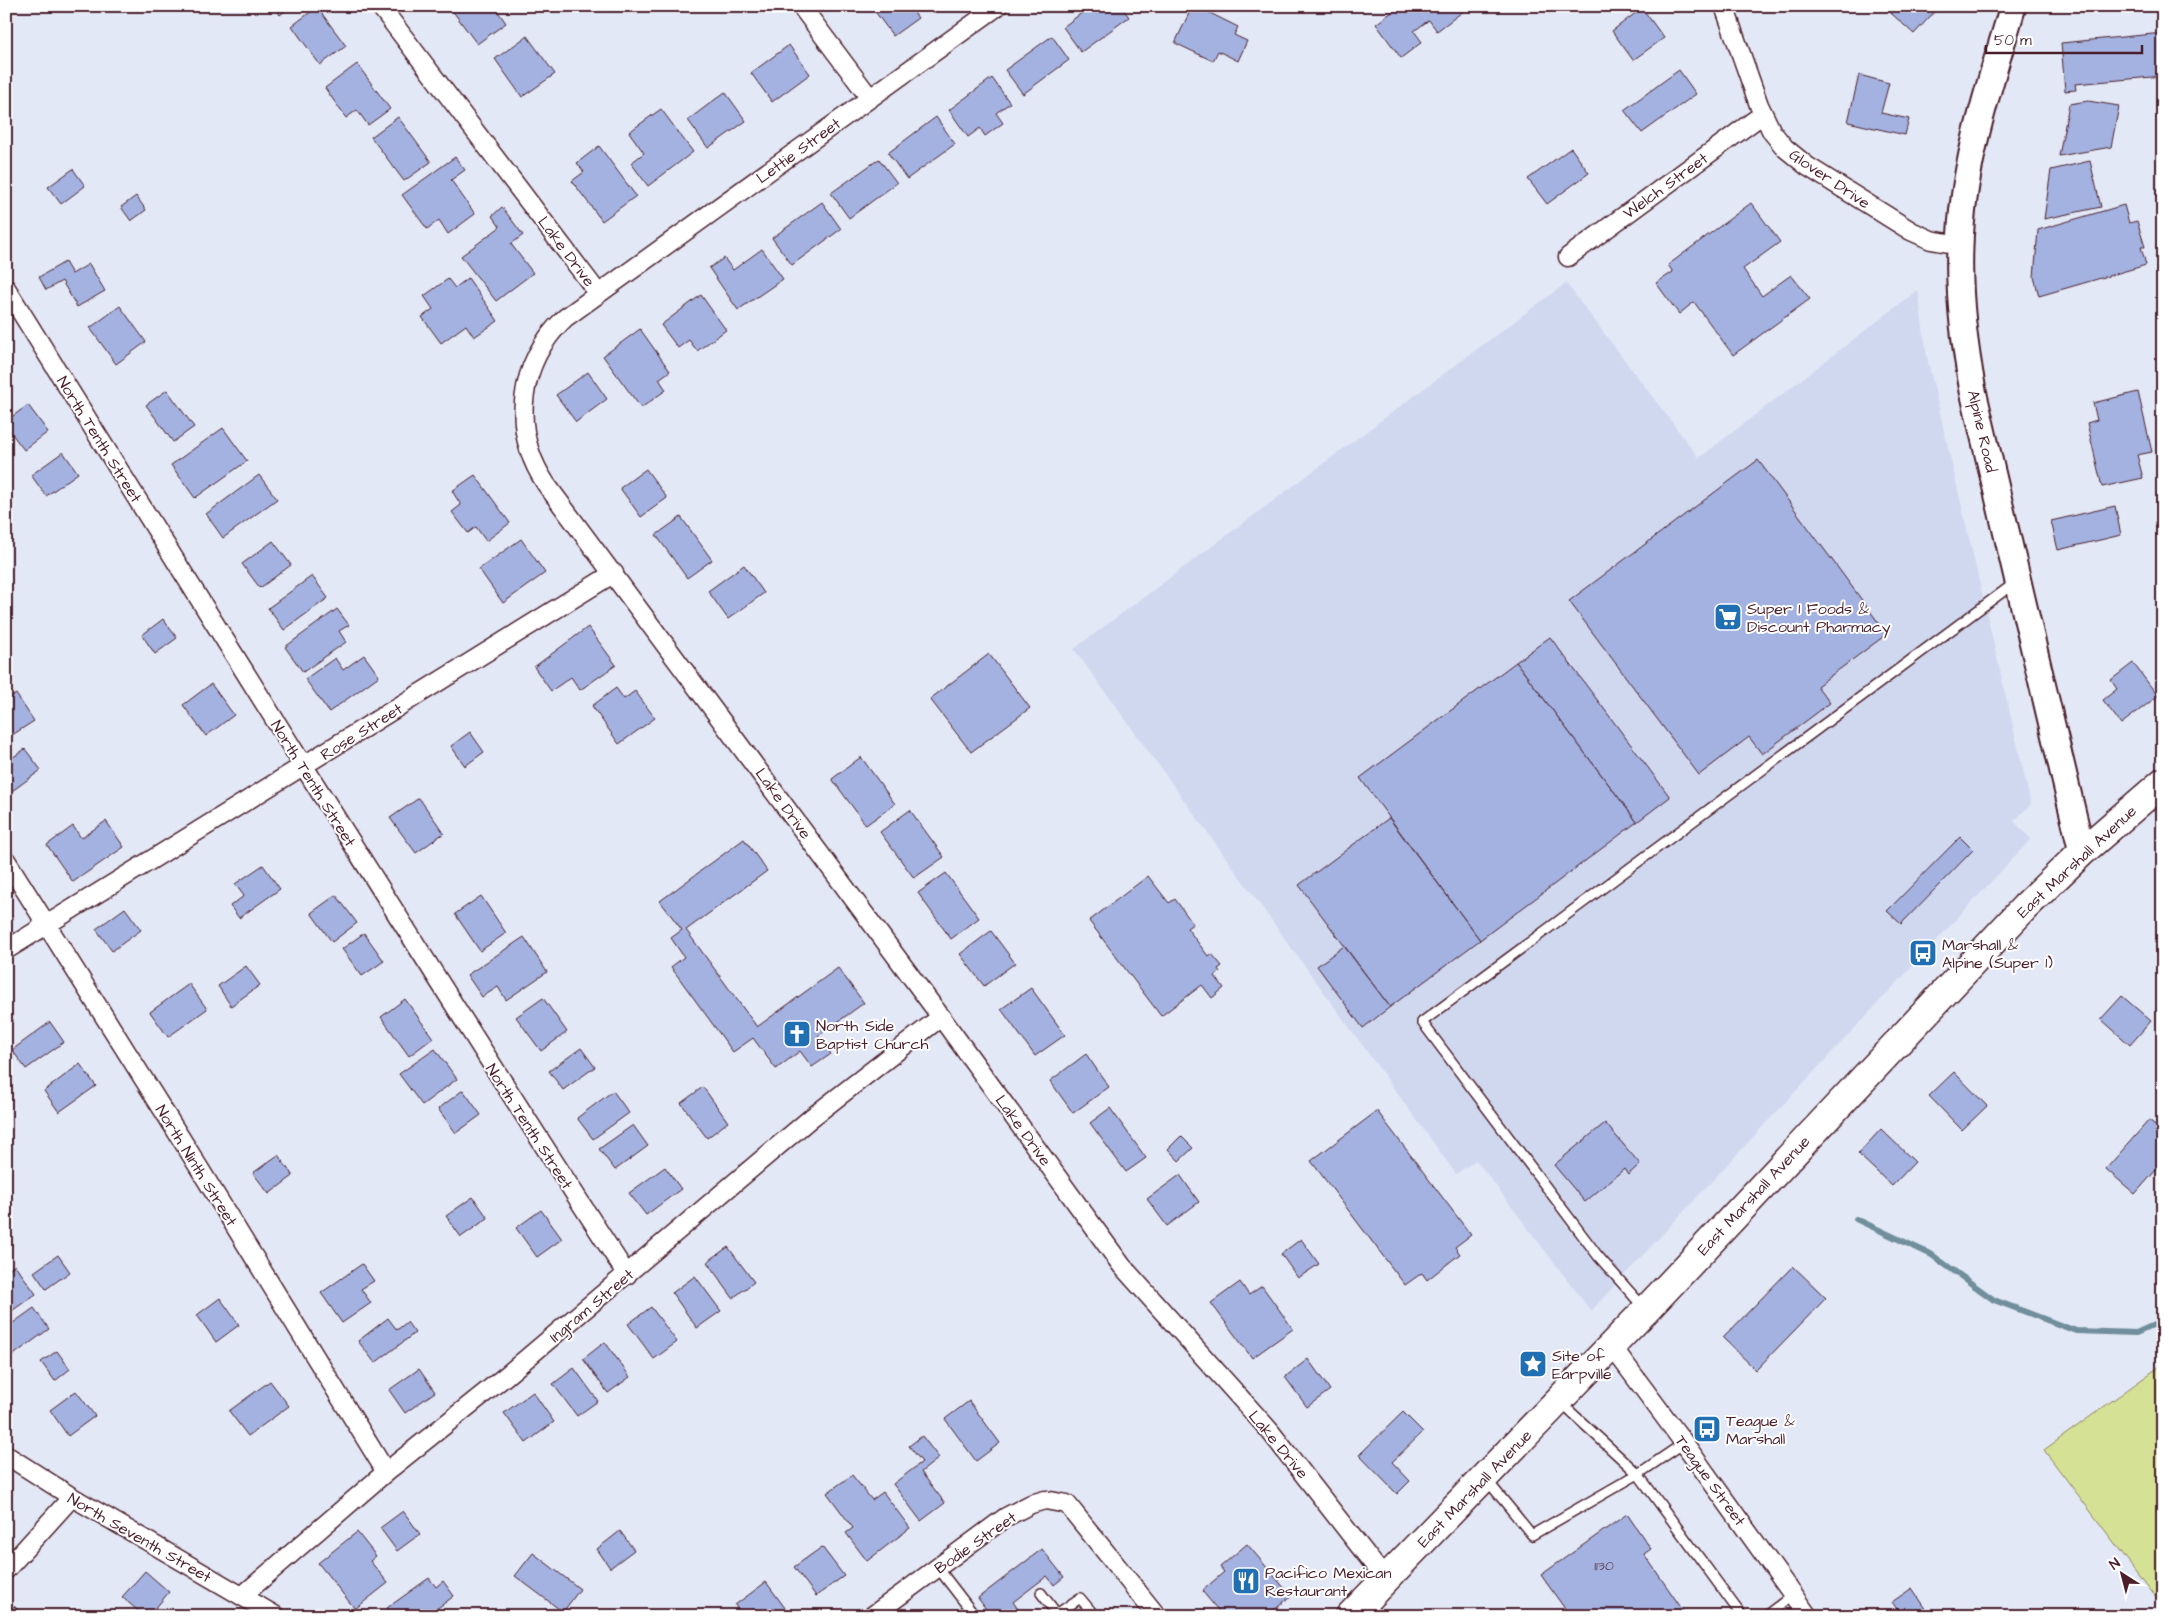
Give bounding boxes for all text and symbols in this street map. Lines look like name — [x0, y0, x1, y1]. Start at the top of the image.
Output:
scale bar — [1986, 22, 2143, 54]
text: 50 m — [1994, 30, 2032, 51]
street label: Lettie Street — [752, 112, 846, 189]
street label: Glover Drive — [1785, 144, 1875, 214]
street label: Welch Street — [1619, 147, 1713, 224]
street label: Lake Drive — [533, 212, 600, 292]
street label: North Tenth Street — [51, 372, 147, 507]
street label: Alpine Road — [1962, 388, 2002, 475]
place label: Super 1 Foods & Discount Pharmacy — [1747, 598, 1891, 639]
supermarket icon: Super 1 Foods & Discount Pharmacy — [1713, 602, 1743, 632]
street label: Rose Street — [316, 698, 407, 766]
street label: North Tenth Street — [265, 716, 361, 851]
street label: Lake Drive — [750, 764, 817, 844]
street label: East Marshall Avenue — [2012, 800, 2142, 923]
place label: Marshall & Alpine (Super 1) — [1942, 934, 2053, 974]
bus stop icon: Marshall & Alpine (Super 1) — [1908, 938, 1938, 968]
place label: North Side Baptist Church — [816, 1015, 929, 1055]
church icon: North Side Baptist Church — [782, 1019, 812, 1049]
street label: North Tenth Street — [480, 1060, 578, 1194]
street label: Lake Drive — [990, 1091, 1057, 1171]
street label: North Ninth Street — [150, 1101, 243, 1231]
street label: East Marshall Avenue — [1692, 1131, 1815, 1260]
street label: Ingram Street — [545, 1264, 640, 1348]
place label: Site of Earpville — [1552, 1345, 1612, 1385]
place icon: Site of Earpville — [1518, 1349, 1548, 1379]
street label: Lake Drive — [1243, 1406, 1313, 1484]
place label: Teague & Marshall — [1726, 1410, 1795, 1450]
bus stop icon: Teague & Marshall — [1692, 1414, 1722, 1444]
street label: East Marshall Avenue — [1413, 1425, 1537, 1553]
street label: Teague Street — [1669, 1431, 1751, 1532]
street label: North Seventh Street — [64, 1488, 216, 1588]
street label: Bodie Street — [930, 1506, 1021, 1579]
north arrow — [2096, 1550, 2146, 1600]
text: N — [2106, 1553, 2125, 1575]
house number: 1130 — [1594, 1556, 1614, 1576]
place label: Pacifico Mexican Restaurant — [1265, 1562, 1391, 1602]
restaurant icon: Pacifico Mexican Restaurant — [1231, 1566, 1261, 1596]

